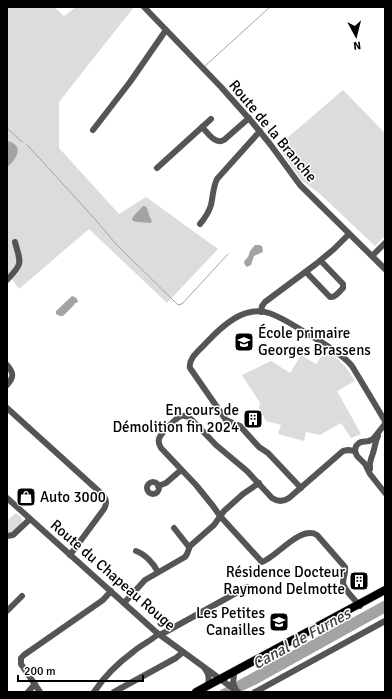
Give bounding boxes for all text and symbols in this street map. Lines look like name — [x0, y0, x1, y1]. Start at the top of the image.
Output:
north arrow — [336, 16, 376, 56]
text: N — [353, 39, 362, 52]
street label: Route de la Branche — [225, 76, 321, 186]
place label: École primaire Georges Brassens — [258, 323, 371, 359]
school or university icon: École primaire Georges Brassens — [233, 331, 255, 353]
place label: En cours de Démolition fin 2024 — [112, 401, 239, 436]
building icon: En cours de Démolition fin 2024 — [242, 408, 264, 430]
shop icon: Auto 3000 — [15, 486, 37, 508]
place label: Auto 3000 — [40, 488, 106, 506]
street label: Route du Chapeau Rouge — [47, 516, 179, 634]
place label: Résidence Docteur Raymond Delmotte — [223, 563, 345, 598]
building icon: Résidence Docteur Raymond Delmotte — [348, 570, 370, 592]
water label: Canal de Furnes — [249, 603, 356, 674]
place label: Les Petites Canailles — [196, 604, 265, 639]
school or university icon: Les Petites Canailles — [268, 611, 290, 633]
scale bar — [18, 657, 143, 683]
text: 200 m — [24, 664, 56, 679]

